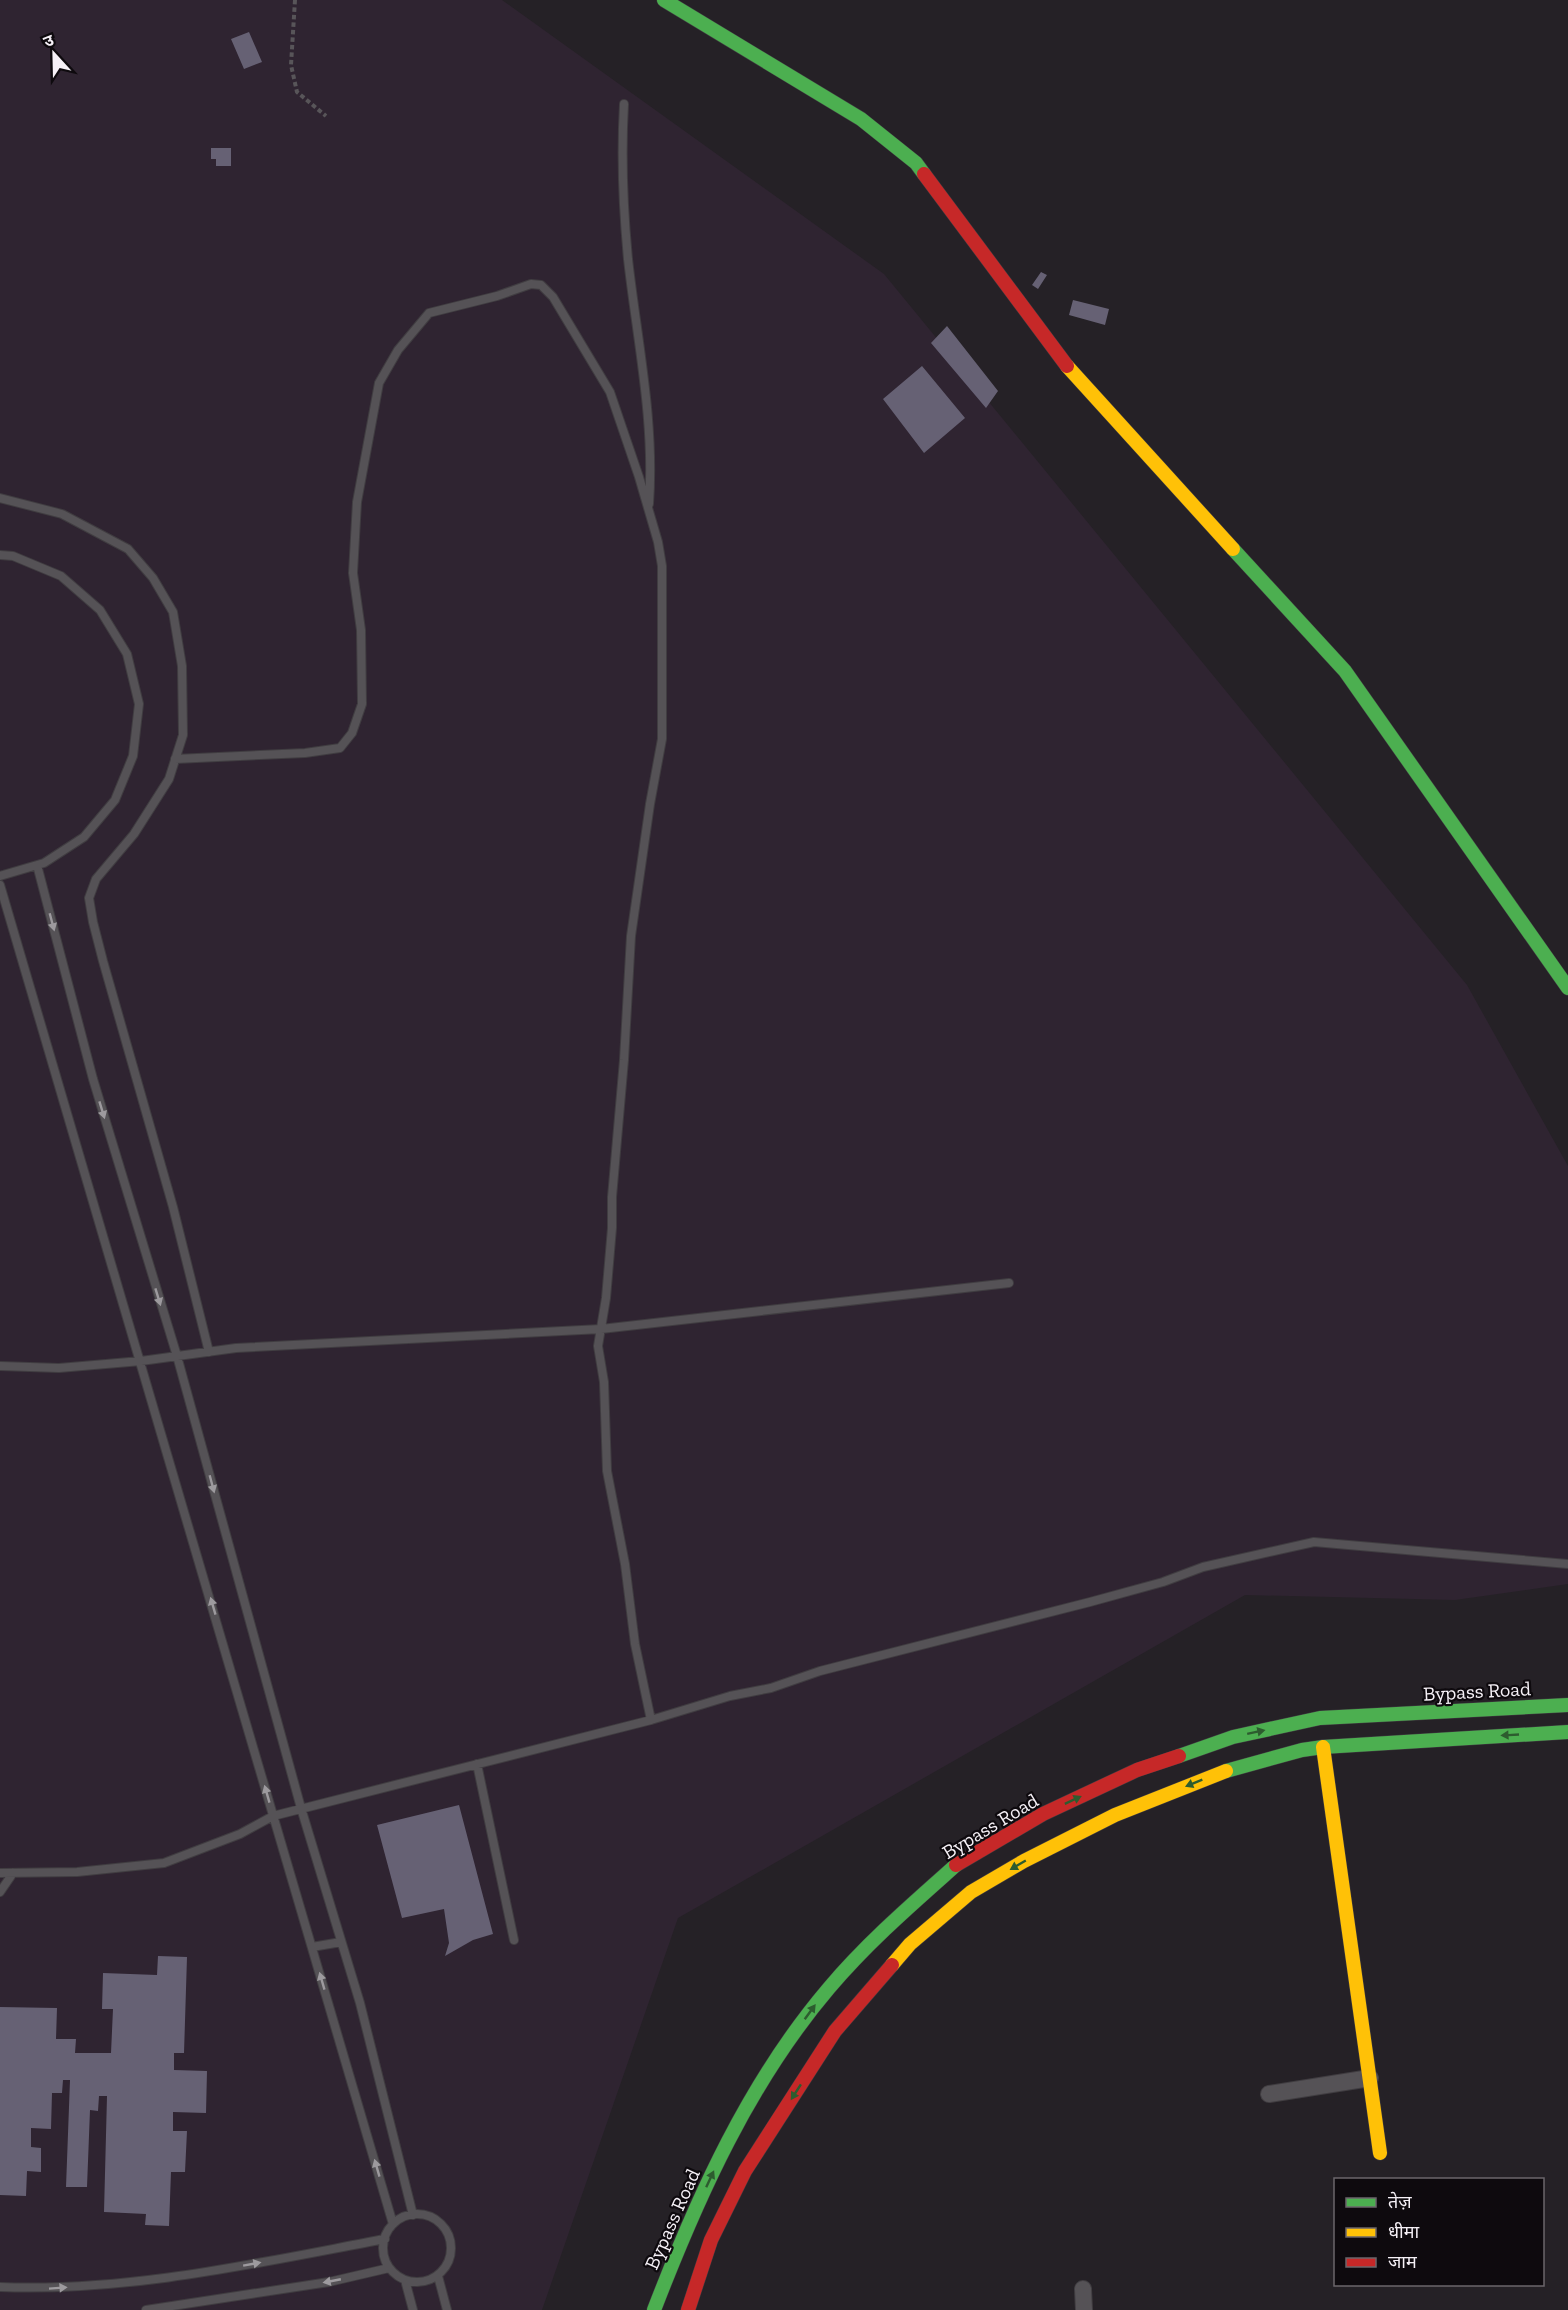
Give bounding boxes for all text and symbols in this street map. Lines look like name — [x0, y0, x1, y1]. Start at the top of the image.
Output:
north arrow — [24, 24, 84, 84]
text: उ — [41, 30, 57, 51]
one-way arrow — [47, 913, 57, 931]
one-way arrow — [98, 1101, 107, 1119]
one-way arrow — [154, 1288, 164, 1306]
one-way arrow — [207, 1475, 217, 1494]
one-way arrow — [208, 1597, 217, 1615]
street label: Bypass Road — [1423, 1676, 1531, 1706]
one-way arrow — [1246, 1727, 1265, 1736]
one-way arrow — [1500, 1731, 1519, 1740]
one-way arrow — [1185, 1778, 1203, 1788]
one-way arrow — [262, 1785, 271, 1803]
street label: Bypass Road — [938, 1788, 1042, 1864]
one-way arrow — [1065, 1795, 1083, 1805]
one-way arrow — [1009, 1860, 1026, 1870]
one-way arrow — [317, 1972, 326, 1990]
one-way arrow — [804, 2005, 816, 2020]
one-way arrow — [790, 2083, 802, 2099]
one-way arrow — [372, 2159, 381, 2177]
street label: Bypass Road — [639, 2165, 705, 2273]
one-way arrow — [705, 2170, 714, 2187]
legend — [1334, 2178, 1544, 2286]
text: तेज़ — [1388, 2191, 1412, 2213]
text: धीमा — [1388, 2221, 1419, 2243]
text: जाम — [1388, 2251, 1418, 2273]
one-way arrow — [242, 2259, 261, 2268]
one-way arrow — [323, 2277, 342, 2286]
one-way arrow — [49, 2284, 68, 2293]

